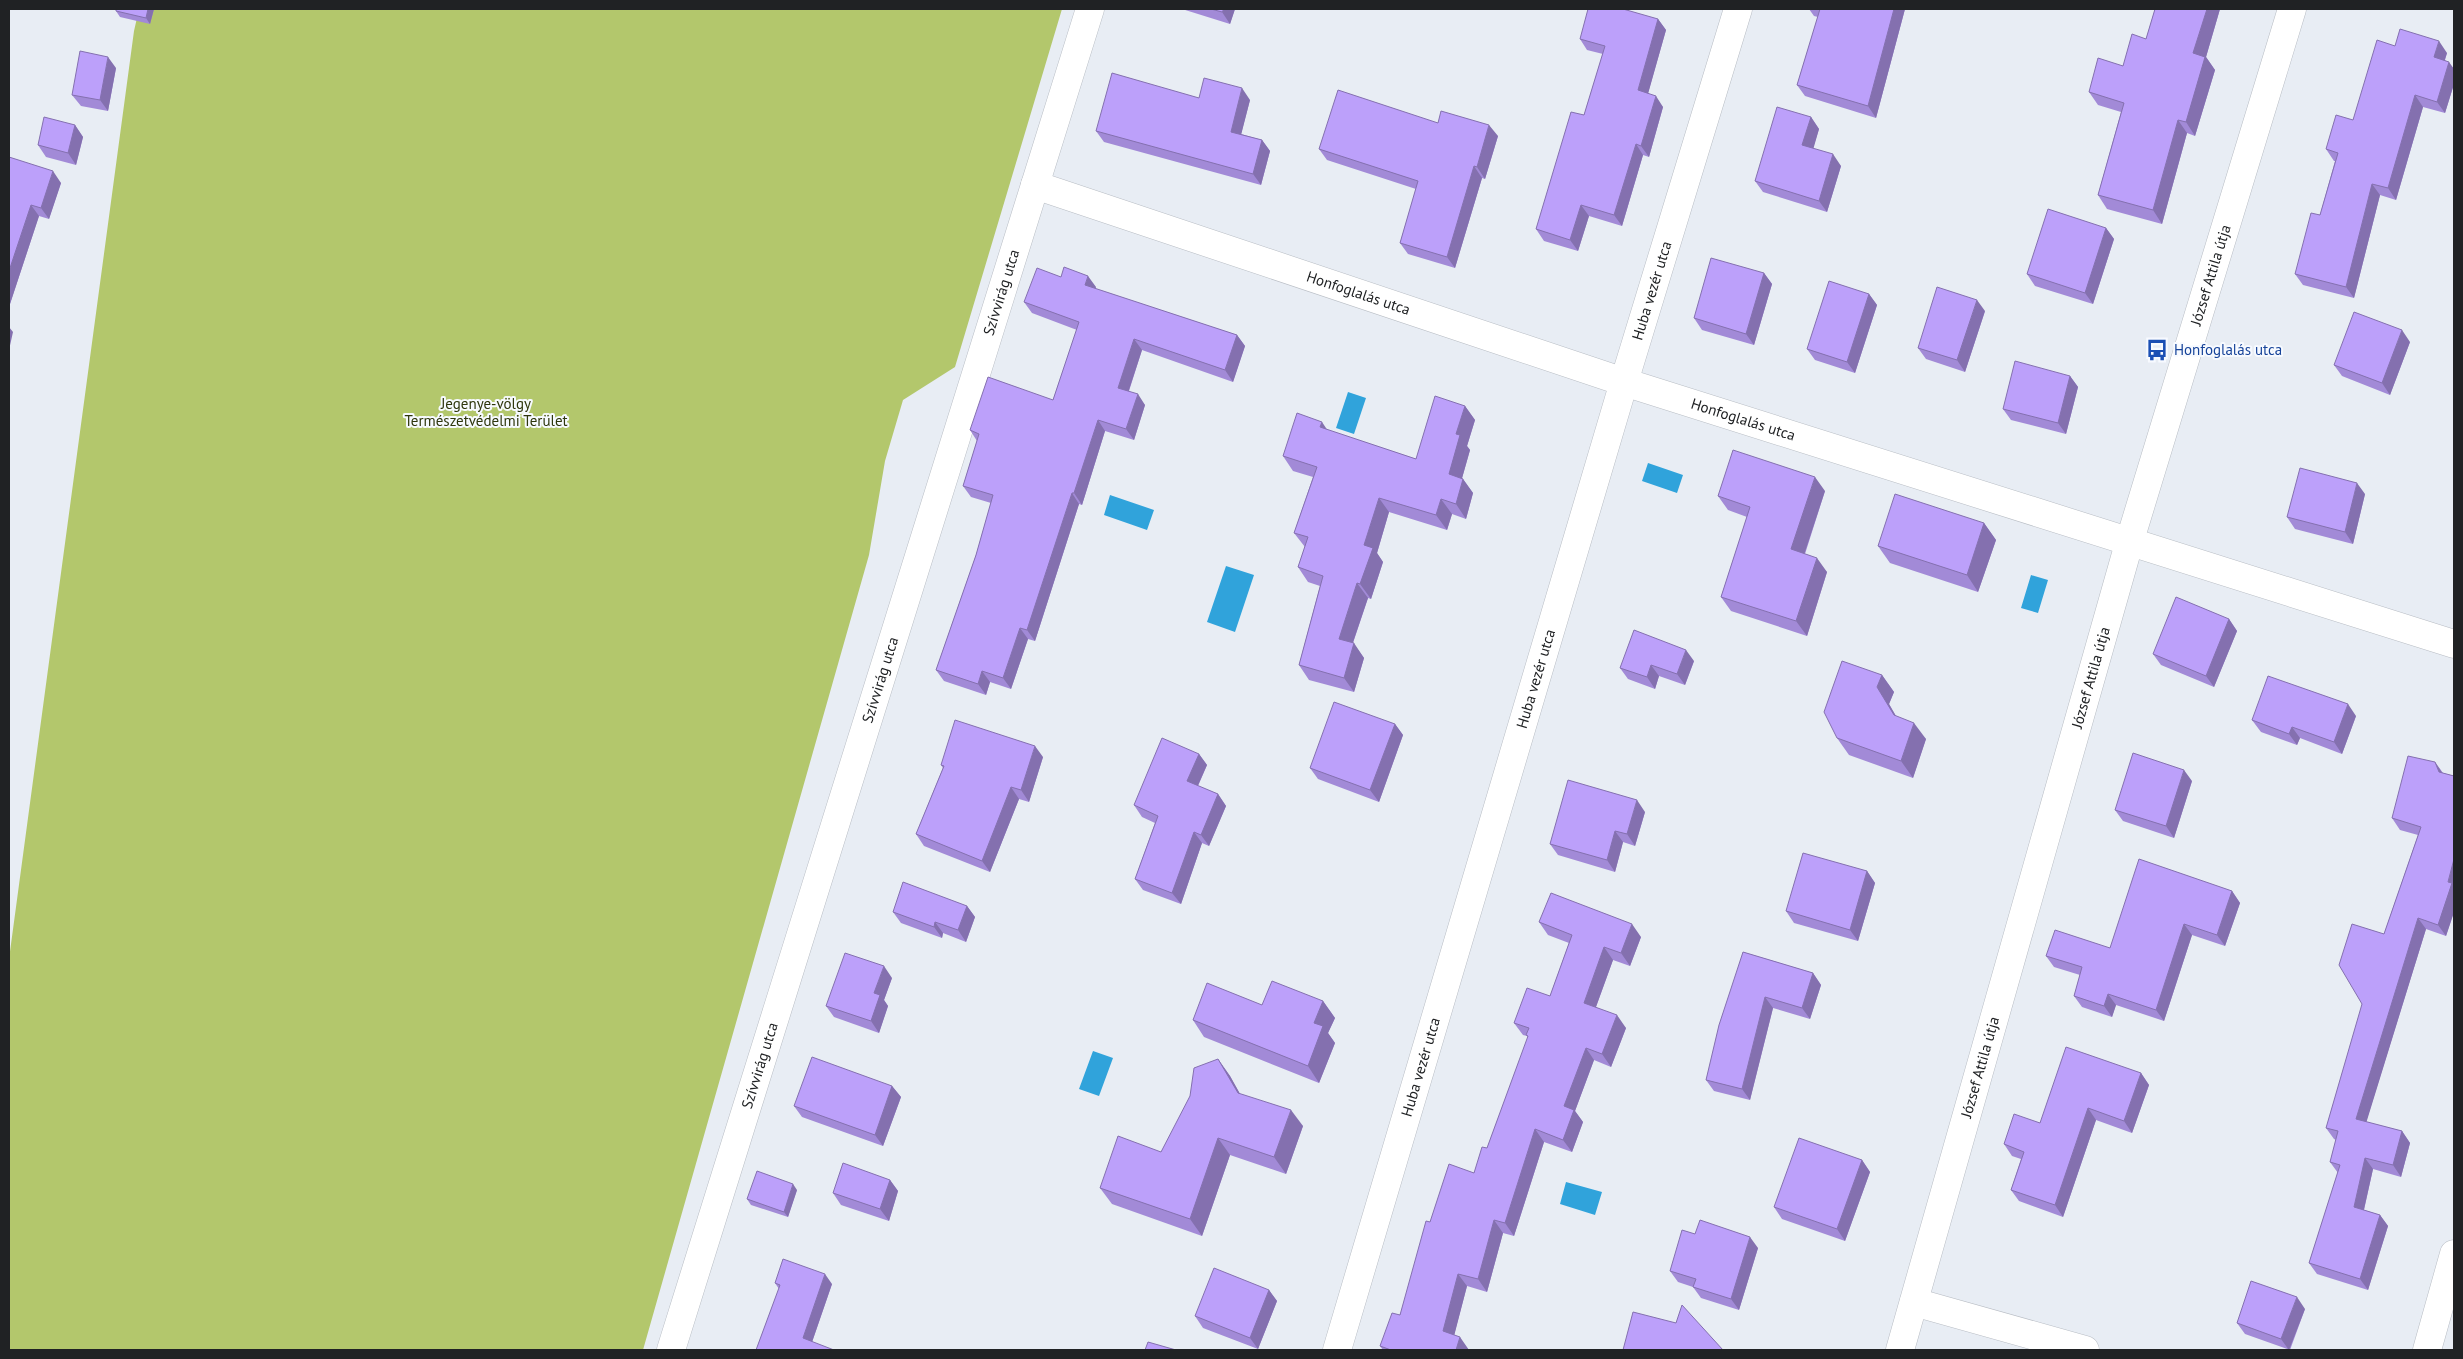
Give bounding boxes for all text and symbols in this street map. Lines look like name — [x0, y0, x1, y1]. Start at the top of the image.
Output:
street label: József Attila útja — [2186, 222, 2235, 329]
street label: Huba vezér utca — [1627, 239, 1675, 342]
street label: Szívvirág utca — [979, 247, 1023, 338]
street label: Honfoglalás utca — [1304, 266, 1413, 319]
bus stop icon: Honfoglalás utca — [2144, 337, 2170, 363]
place label: Honfoglalás utca — [2174, 340, 2282, 359]
park label: Jegenye-völgy Természetvédelmi Terület — [404, 394, 568, 430]
street label: Honfoglalás utca — [1689, 394, 1798, 444]
street label: József Attila útja — [2067, 625, 2114, 731]
street label: Huba vezér utca — [1512, 627, 1559, 731]
street label: Szívvirág utca — [858, 634, 902, 725]
street label: József Attila útja — [1956, 1014, 2003, 1121]
street label: Huba vezér utca — [1397, 1015, 1444, 1119]
street label: Szívvirág utca — [737, 1020, 782, 1111]

